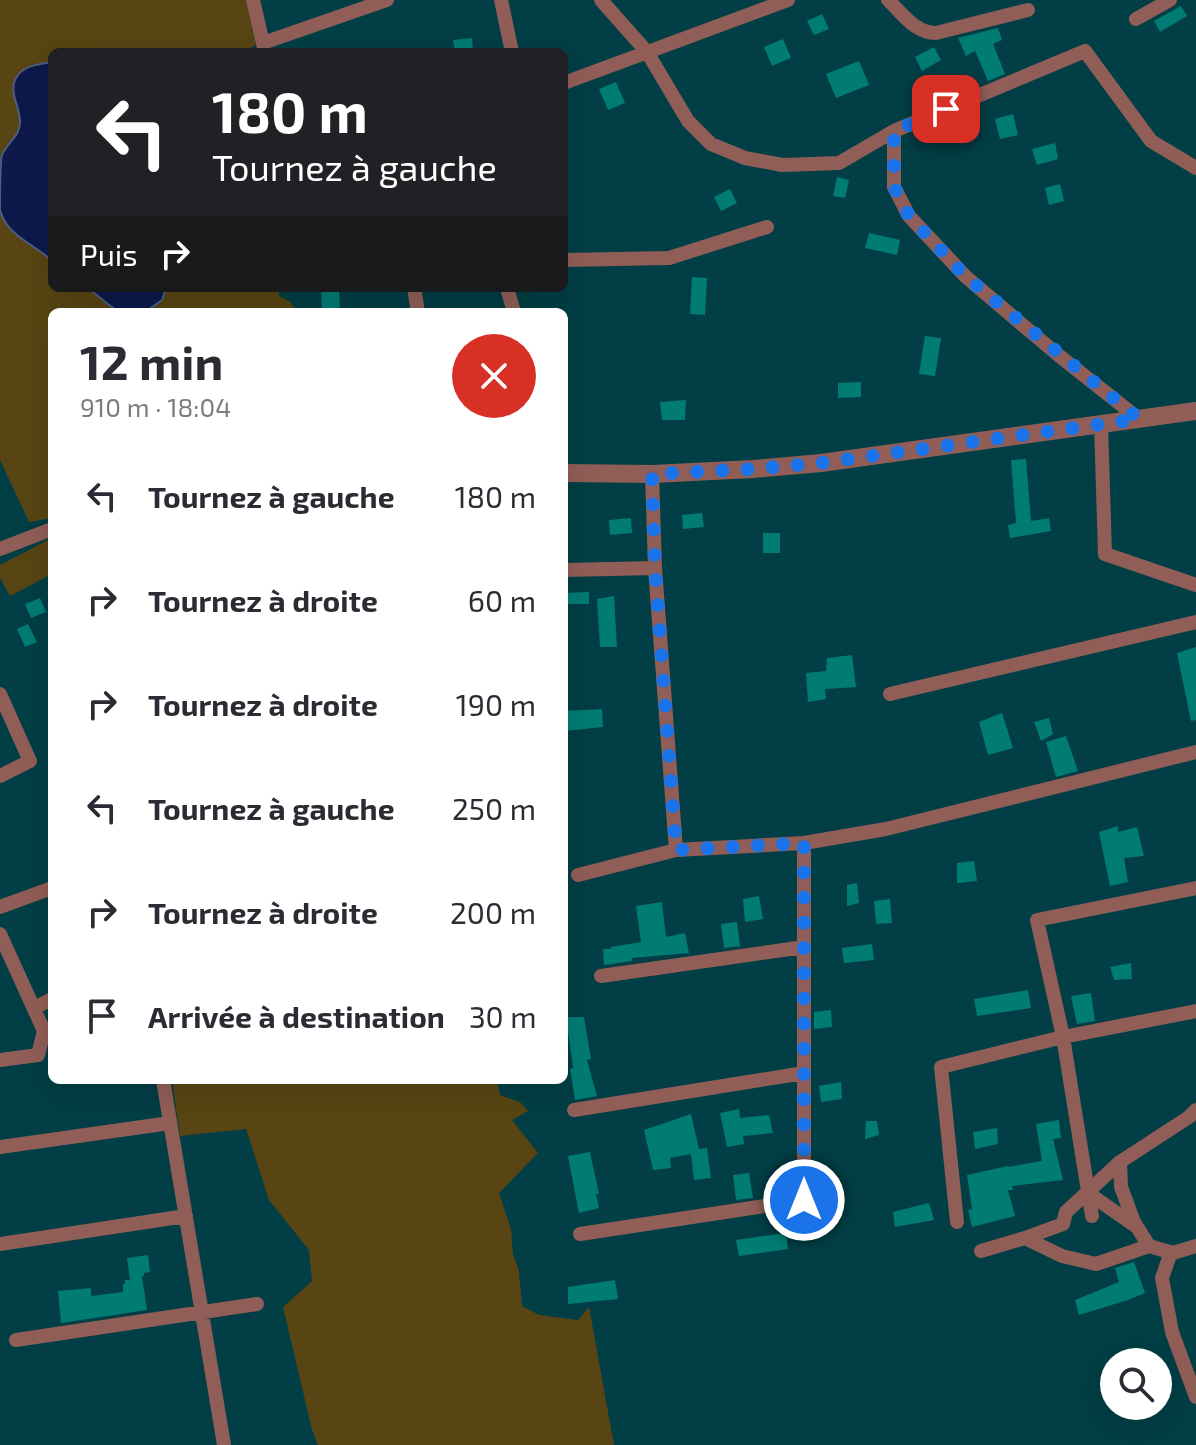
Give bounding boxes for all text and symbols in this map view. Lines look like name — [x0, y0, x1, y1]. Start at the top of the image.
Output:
pin — [912, 75, 980, 143]
text: 180 m — [212, 77, 368, 144]
icon: left — [80, 80, 184, 184]
icon: arrive — [924, 87, 968, 131]
text: Tournez à gauche — [212, 145, 497, 188]
icon: right — [153, 232, 197, 276]
text: Puis — [80, 236, 137, 272]
text: 12 min — [80, 332, 223, 390]
button: close — [452, 334, 536, 418]
text: 910 m · 18:04 — [80, 391, 231, 422]
icon: left — [80, 474, 124, 518]
text: Tournez à gauche — [148, 478, 395, 514]
text: 180 m — [455, 478, 536, 514]
icon: right — [80, 578, 124, 622]
text: Tournez à droite — [148, 582, 378, 618]
text: 60 m — [468, 582, 536, 618]
icon: right — [80, 682, 124, 726]
text: Tournez à droite — [148, 686, 378, 722]
text: 190 m — [456, 686, 536, 722]
icon: left — [80, 786, 124, 830]
text: Tournez à gauche — [148, 790, 395, 826]
text: 250 m — [452, 790, 536, 826]
icon: right — [80, 890, 124, 934]
text: Tournez à droite — [148, 894, 378, 930]
text: 200 m — [450, 894, 536, 930]
icon: arrive — [80, 994, 124, 1038]
text: Arrivée à destination — [148, 998, 445, 1034]
text: 30 m — [469, 998, 537, 1034]
position arrow — [762, 1158, 846, 1242]
map controls — [1100, 1348, 1172, 1420]
button: search — [1100, 1348, 1172, 1420]

